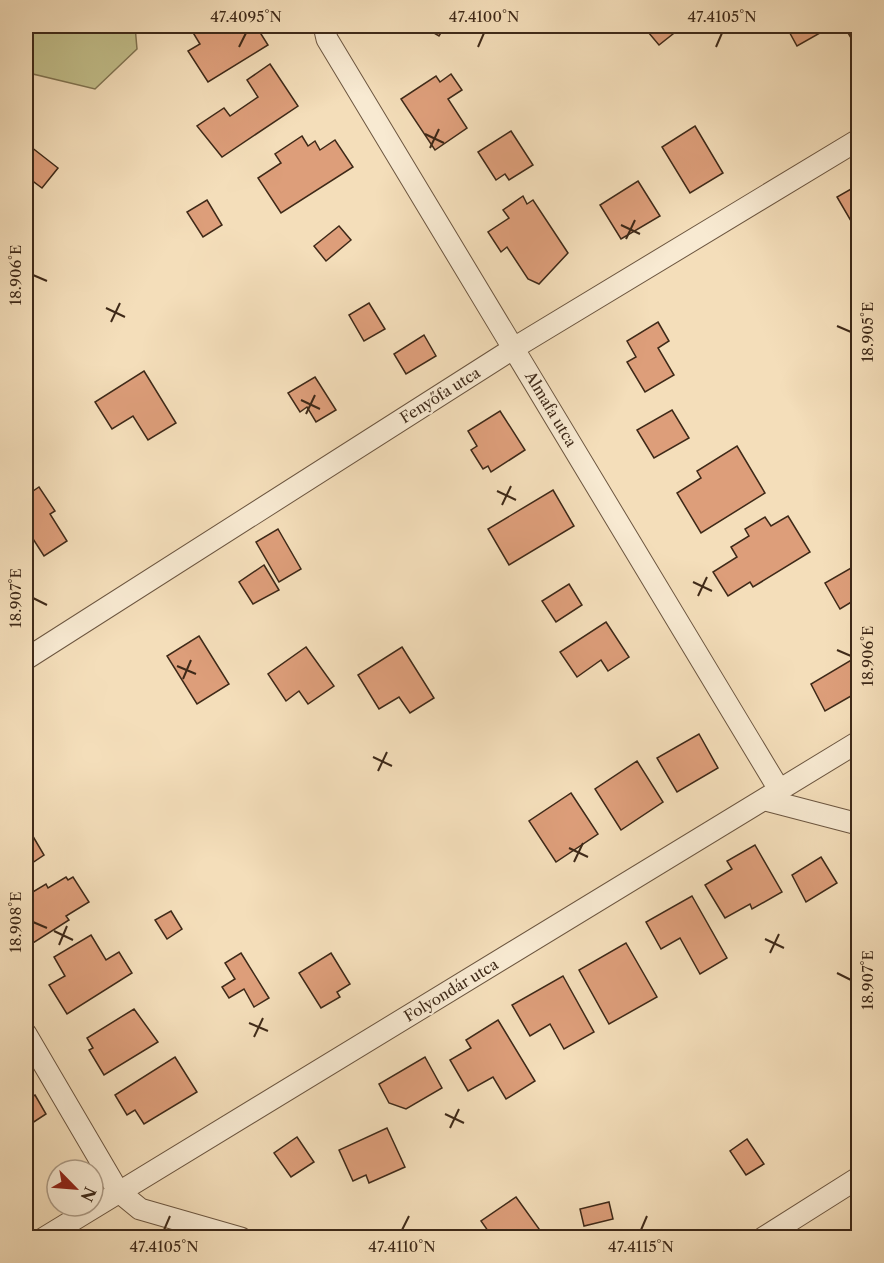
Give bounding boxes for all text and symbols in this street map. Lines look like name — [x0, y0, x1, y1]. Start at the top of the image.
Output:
text: 47.4095°N — [210, 7, 282, 26]
text: 47.4100°N — [449, 7, 519, 26]
text: 47.4105°N — [687, 7, 757, 26]
text: 18.906°E — [6, 245, 25, 305]
text: 18.905°E — [858, 302, 877, 362]
street label: Fenyőfa utca — [396, 363, 484, 427]
street label: Almafa utca — [520, 367, 581, 450]
text: 18.907°E — [6, 568, 25, 628]
text: 18.906°E — [858, 626, 877, 686]
text: 18.908°E — [6, 891, 25, 953]
text: 18.907°E — [858, 950, 877, 1010]
street label: Folyondár utca — [400, 954, 502, 1026]
north arrow — [45, 1158, 105, 1218]
text: N — [77, 1184, 101, 1205]
text: 47.4105°N — [129, 1237, 199, 1256]
text: 47.4110°N — [368, 1237, 436, 1256]
text: 47.4115°N — [608, 1237, 674, 1256]

